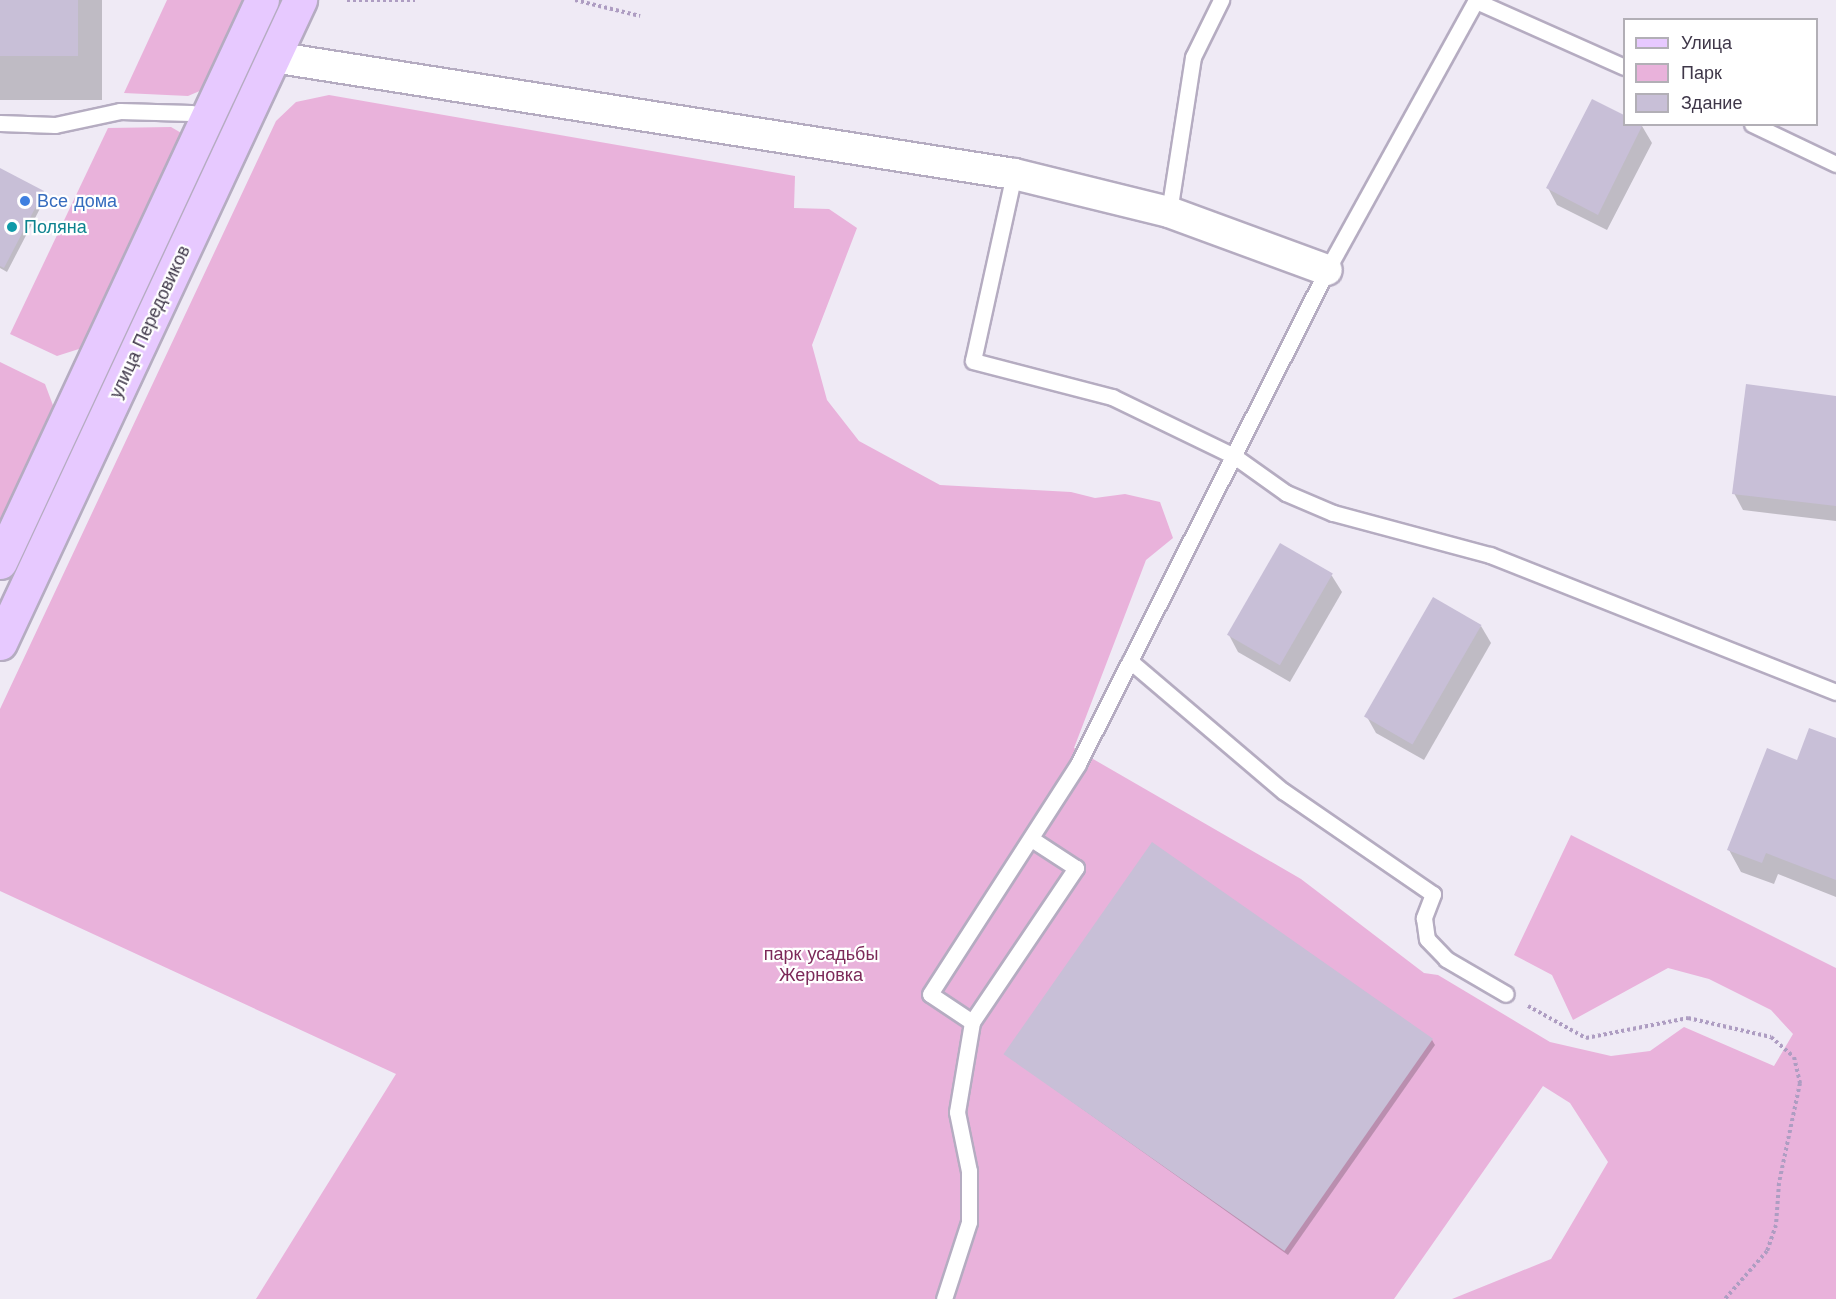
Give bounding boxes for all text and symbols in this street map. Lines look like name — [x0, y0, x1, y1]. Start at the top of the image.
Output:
legend — [1623, 18, 1818, 126]
text: Улица — [1681, 32, 1732, 53]
text: Парк — [1681, 62, 1722, 83]
text: Здание — [1681, 92, 1742, 113]
place label: Все дома — [37, 190, 117, 212]
marker: Все дома — [18, 194, 32, 208]
place label: Поляна — [24, 216, 87, 238]
marker: Поляна — [5, 220, 19, 234]
street label: улица Передовиков — [105, 242, 195, 402]
park label: парк усадьбы Жерновка — [764, 944, 878, 986]

